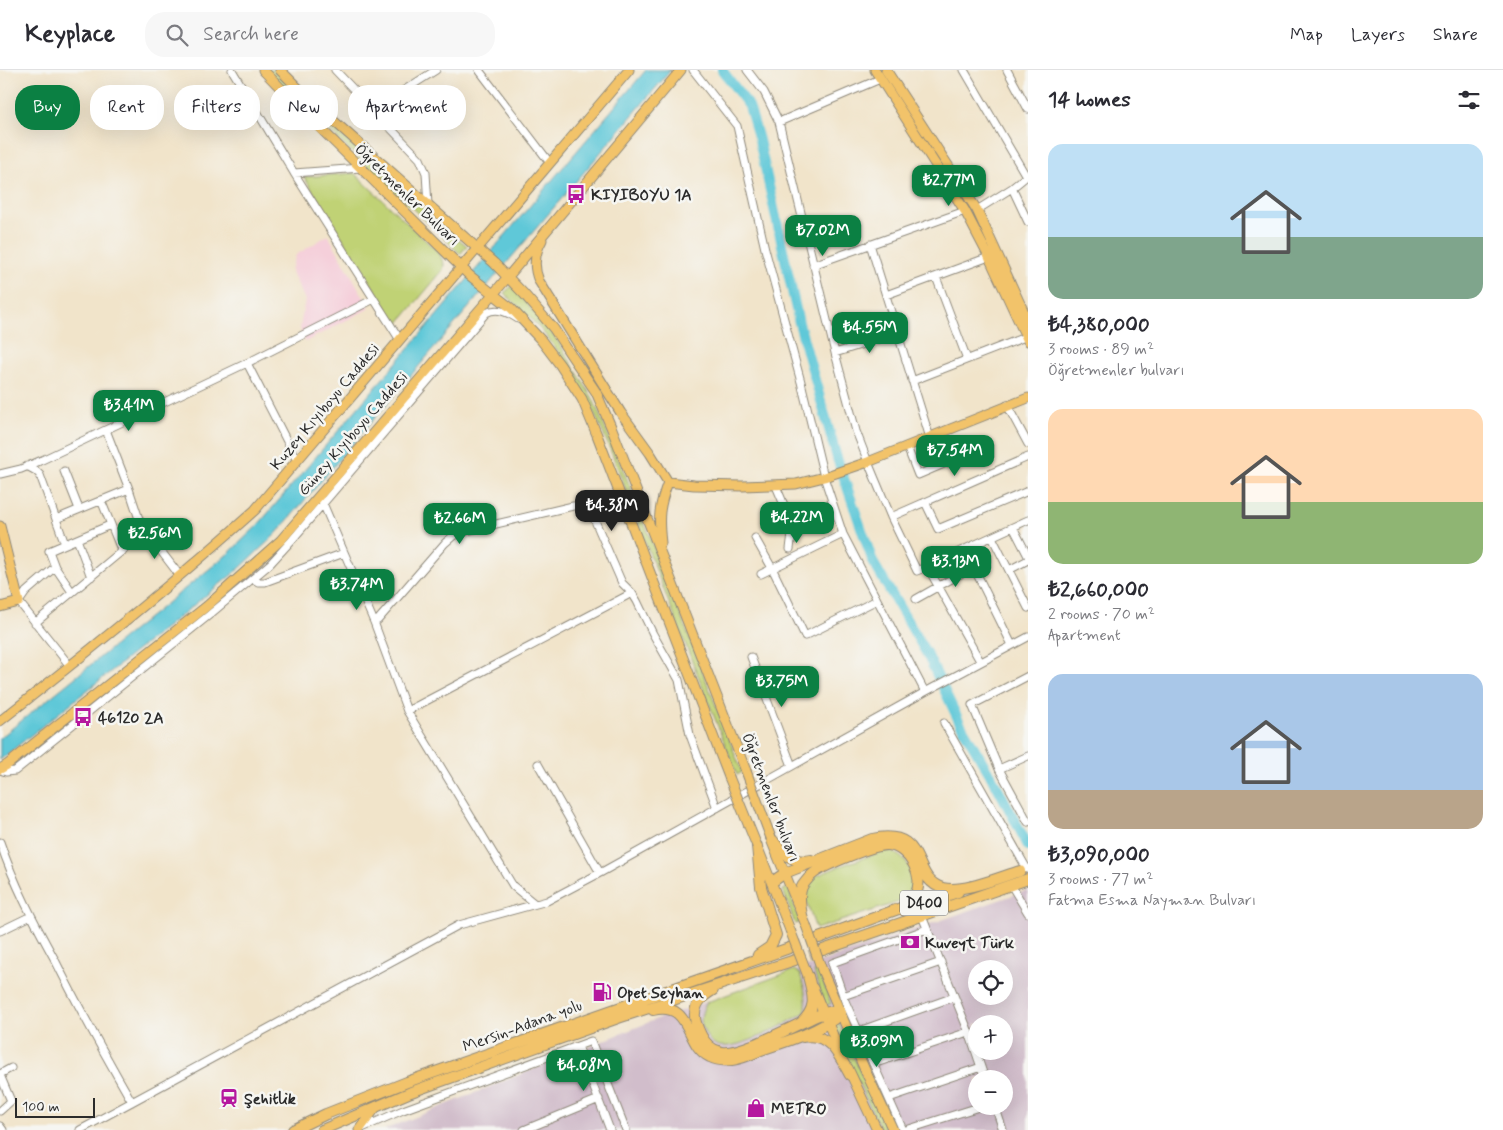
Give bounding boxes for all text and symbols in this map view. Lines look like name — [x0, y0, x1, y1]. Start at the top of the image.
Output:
search box — [145, 12, 495, 57]
text: Keyplace — [25, 19, 115, 50]
icon: search — [163, 21, 191, 49]
text: Search here — [203, 22, 299, 47]
text: Map — [1290, 23, 1323, 47]
text: Layers — [1351, 23, 1405, 47]
text: Share — [1433, 23, 1478, 47]
chip: Buy — [15, 85, 80, 130]
chip: Rent — [90, 85, 164, 130]
chip: Filters — [174, 85, 260, 130]
chip: New — [270, 85, 338, 130]
chip: Apartment — [348, 85, 466, 130]
text: 14 homes — [1048, 86, 1131, 114]
icon: filters — [1455, 86, 1483, 114]
street label: Öğretmenler Bulvarı — [350, 139, 464, 251]
pin: ₺2.77M — [908, 164, 990, 207]
text: ₺2.77M — [923, 170, 975, 191]
icon: home — [1221, 177, 1311, 267]
bus stop icon: KIYIBOYU 1A — [565, 183, 587, 205]
place label: KIYIBOYU 1A — [591, 185, 692, 206]
pin: ₺7.02M — [782, 214, 864, 257]
text: ₺7.02M — [796, 220, 850, 241]
text: ₺4,380,000 — [1048, 311, 1150, 339]
pin: ₺4.55M — [829, 312, 911, 354]
text: ₺4.55M — [843, 317, 897, 338]
street label: Kuzey Kıyıboyu Caddesi — [266, 339, 385, 475]
text: 3 rooms · 89 m² — [1048, 339, 1154, 360]
text: Öğretmenler bulvarı — [1048, 360, 1185, 381]
street label: Güney Kıyıboyu Caddesi — [293, 367, 413, 501]
pin: ₺3.41M — [88, 390, 170, 432]
text: ₺3.41M — [104, 395, 154, 416]
pin: ₺7.54M — [914, 434, 996, 477]
text: ₺7.54M — [927, 440, 983, 461]
icon: home — [1221, 442, 1311, 532]
pin: ₺4.38M — [571, 490, 653, 532]
text: ₺4.38M — [586, 495, 638, 516]
pin: ₺2.66M — [419, 502, 501, 545]
pin: ₺4.22M — [756, 502, 838, 544]
text: ₺4.22M — [771, 507, 823, 528]
text: ₺2.66M — [434, 508, 486, 529]
pin: ₺2.56M — [114, 518, 196, 560]
text: ₺2.56M — [129, 523, 181, 544]
pin: ₺3.13M — [915, 546, 997, 588]
text: ₺3.13M — [932, 551, 980, 572]
pin: ₺3.74M — [316, 568, 398, 611]
text: ₺3.74M — [330, 574, 384, 595]
text: ₺2,660,000 — [1048, 576, 1149, 604]
text: 2 rooms · 70 m² — [1048, 604, 1155, 625]
text: Apartment — [1048, 625, 1121, 646]
pin: ₺3.75M — [741, 666, 823, 708]
text: ₺3.75M — [756, 671, 808, 692]
bus stop icon: 46120 2A — [72, 706, 94, 728]
icon: home — [1221, 707, 1311, 797]
place label: 46120 2A — [98, 708, 164, 729]
street label: Öğretmenler bulvarı — [736, 730, 805, 865]
text: ₺3,090,000 — [1048, 841, 1150, 869]
text: 3 rooms · 77 m² — [1048, 869, 1153, 890]
road number: D400 — [900, 890, 948, 916]
text: Fatma Esma Nayman Bulvarı — [1048, 890, 1256, 911]
bank icon: Kuveyt Türk — [899, 931, 921, 953]
place label: Kuveyt Türk — [925, 933, 1015, 954]
map controls — [968, 960, 1013, 1115]
button: locate — [968, 960, 1013, 1005]
fuel station icon: Opet Seyhan — [591, 981, 613, 1003]
place label: Opet Seyhan — [617, 983, 705, 1004]
street label: Mersin-Adana yolu — [460, 995, 585, 1058]
button: + — [968, 1015, 1013, 1060]
pin: ₺3.09M — [836, 1026, 918, 1068]
text: ₺3.09M — [851, 1031, 903, 1052]
pin: ₺4.08M — [543, 1050, 625, 1092]
text: ₺4.08M — [557, 1055, 611, 1076]
button: − — [968, 1070, 1013, 1115]
station icon: Şehitlik — [218, 1087, 240, 1109]
place label: Şehitlik — [244, 1089, 296, 1110]
scale bar — [15, 1095, 95, 1118]
shop icon: METRO — [745, 1097, 767, 1119]
text: 100 m — [22, 1098, 60, 1116]
place label: METRO — [771, 1099, 827, 1120]

